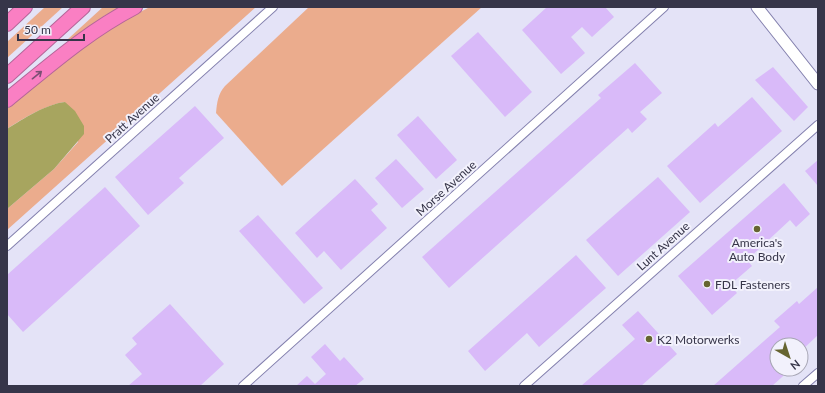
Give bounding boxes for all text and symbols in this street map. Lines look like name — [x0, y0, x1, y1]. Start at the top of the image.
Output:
scale bar — [18, 16, 84, 42]
text: 50 m — [24, 22, 51, 37]
one-way arrow — [32, 71, 43, 80]
street label: Pratt Avenue — [102, 90, 162, 146]
street label: Morse Avenue — [413, 157, 479, 219]
street label: Lunt Avenue — [634, 218, 692, 274]
marker: America's Auto Body — [752, 224, 762, 234]
place label: America's Auto Body — [729, 235, 786, 264]
place label: FDL Fasteners — [715, 277, 790, 292]
marker: FDL Fasteners — [702, 279, 712, 289]
place label: K2 Motorwerks — [657, 332, 739, 347]
marker: K2 Motorwerks — [644, 334, 654, 344]
north arrow — [769, 337, 809, 377]
text: N — [788, 357, 803, 373]

